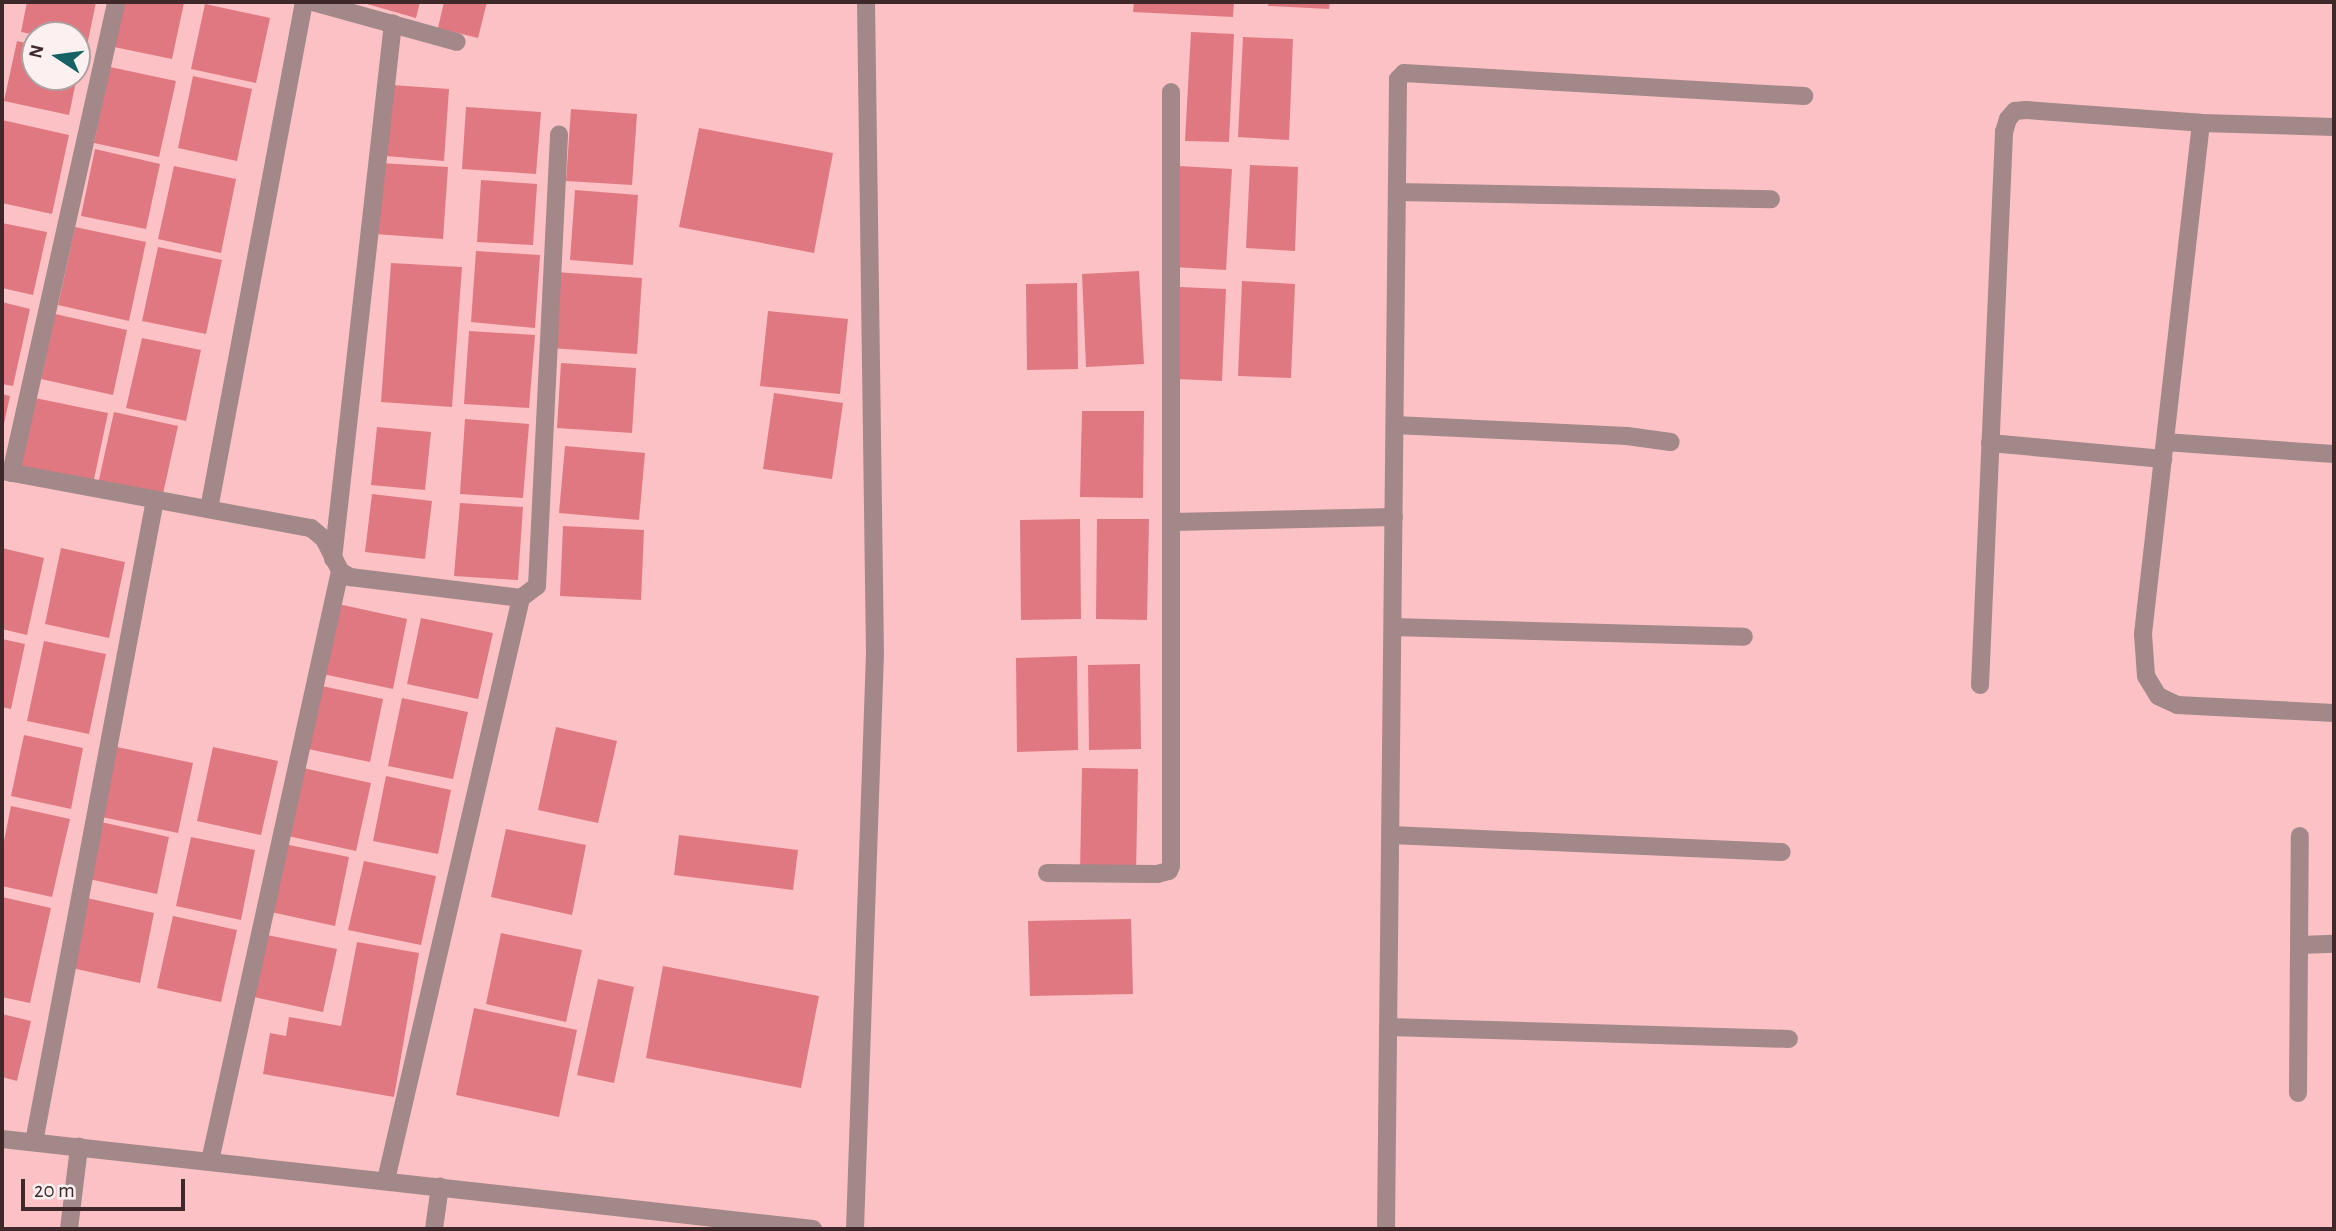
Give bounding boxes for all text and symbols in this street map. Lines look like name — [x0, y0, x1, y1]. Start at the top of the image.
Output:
north arrow — [21, 21, 91, 91]
text: N — [26, 43, 48, 60]
scale bar — [24, 1164, 189, 1208]
text: 20 m — [34, 1180, 75, 1201]

